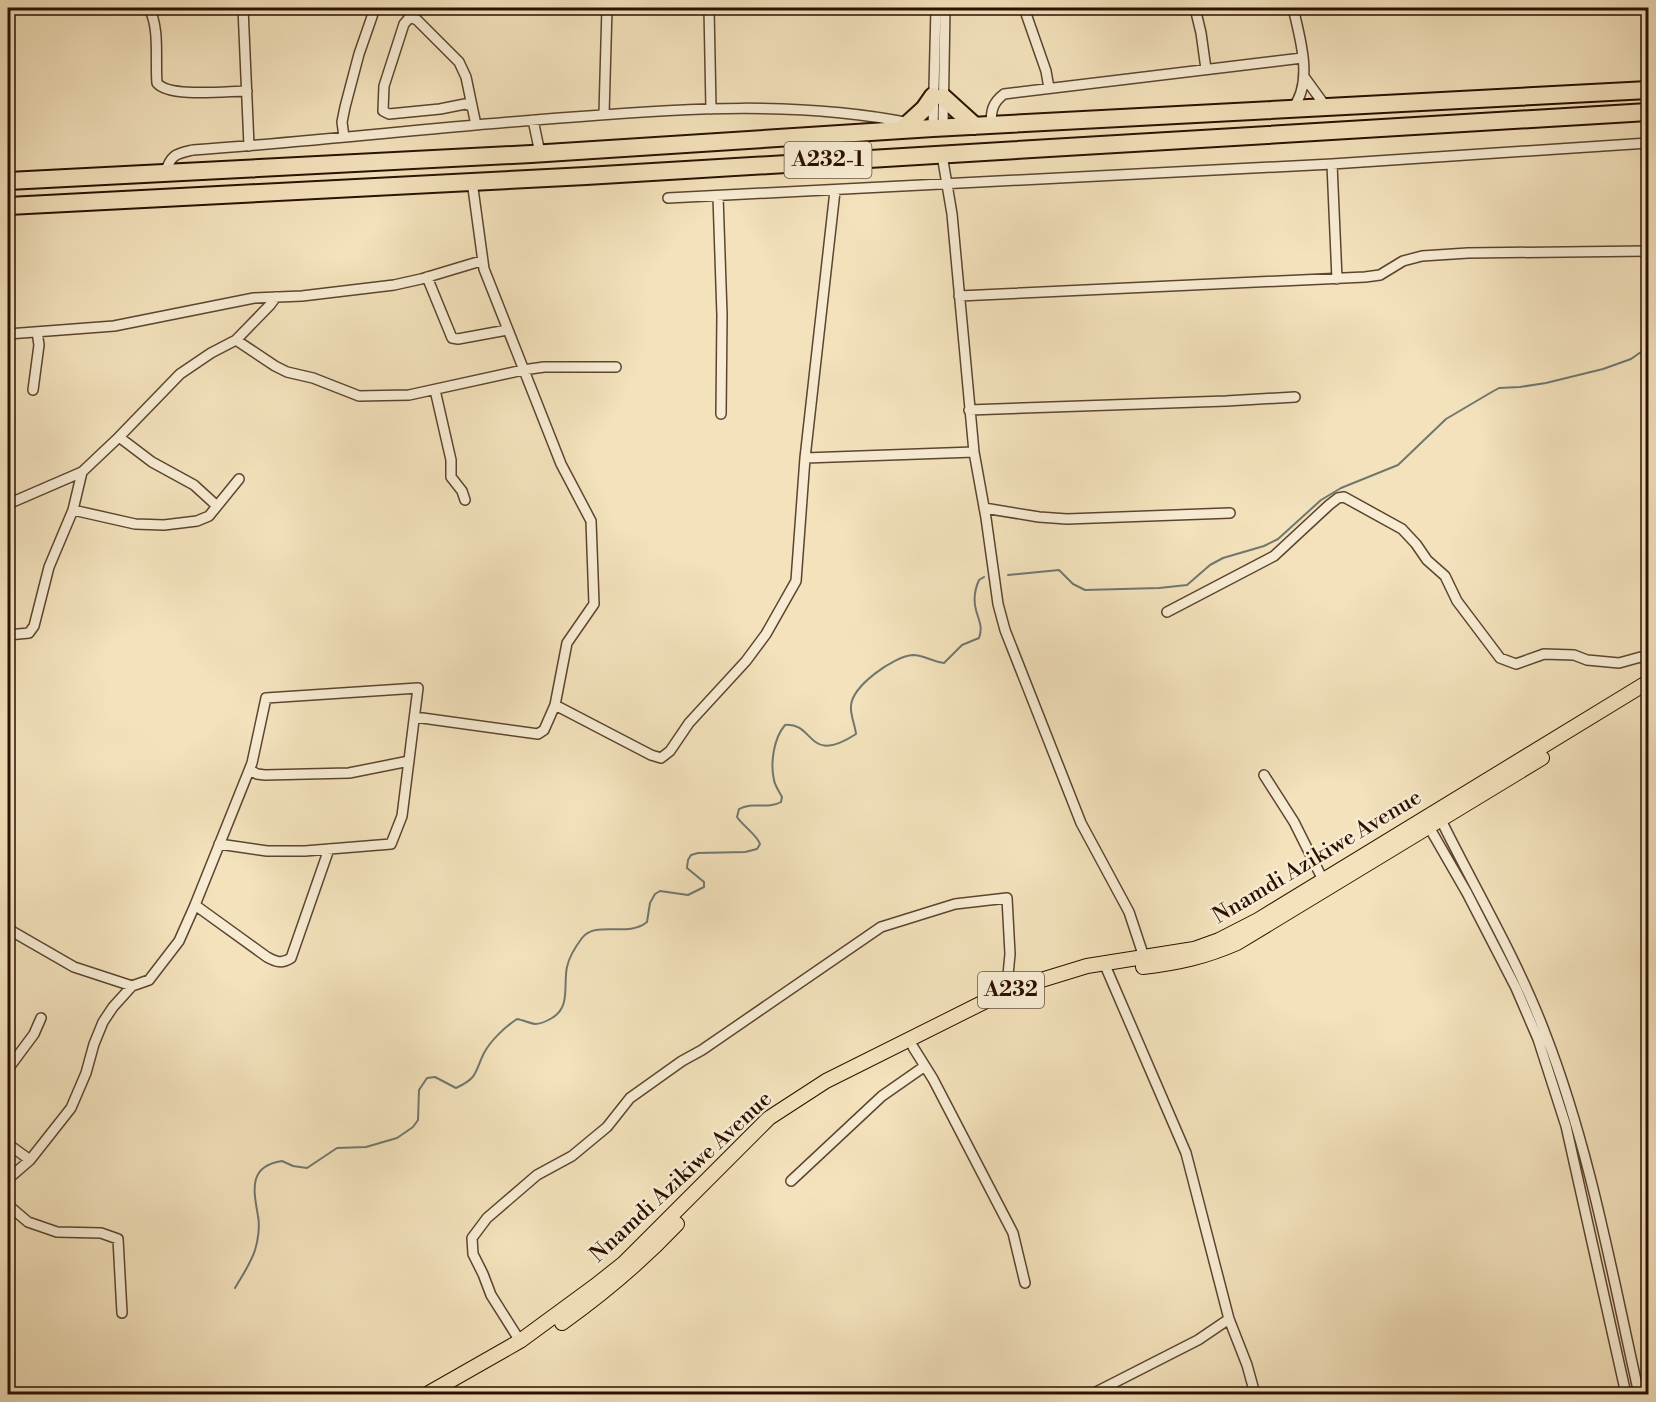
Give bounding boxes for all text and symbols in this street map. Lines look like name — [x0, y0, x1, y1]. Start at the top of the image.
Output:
road number: A232-1 — [784, 142, 872, 178]
street label: Nnamdi Azikiwe Avenue — [1208, 784, 1426, 930]
road number: A232 — [978, 972, 1044, 1008]
street label: Nnamdi Azikiwe Avenue — [584, 1086, 778, 1268]

